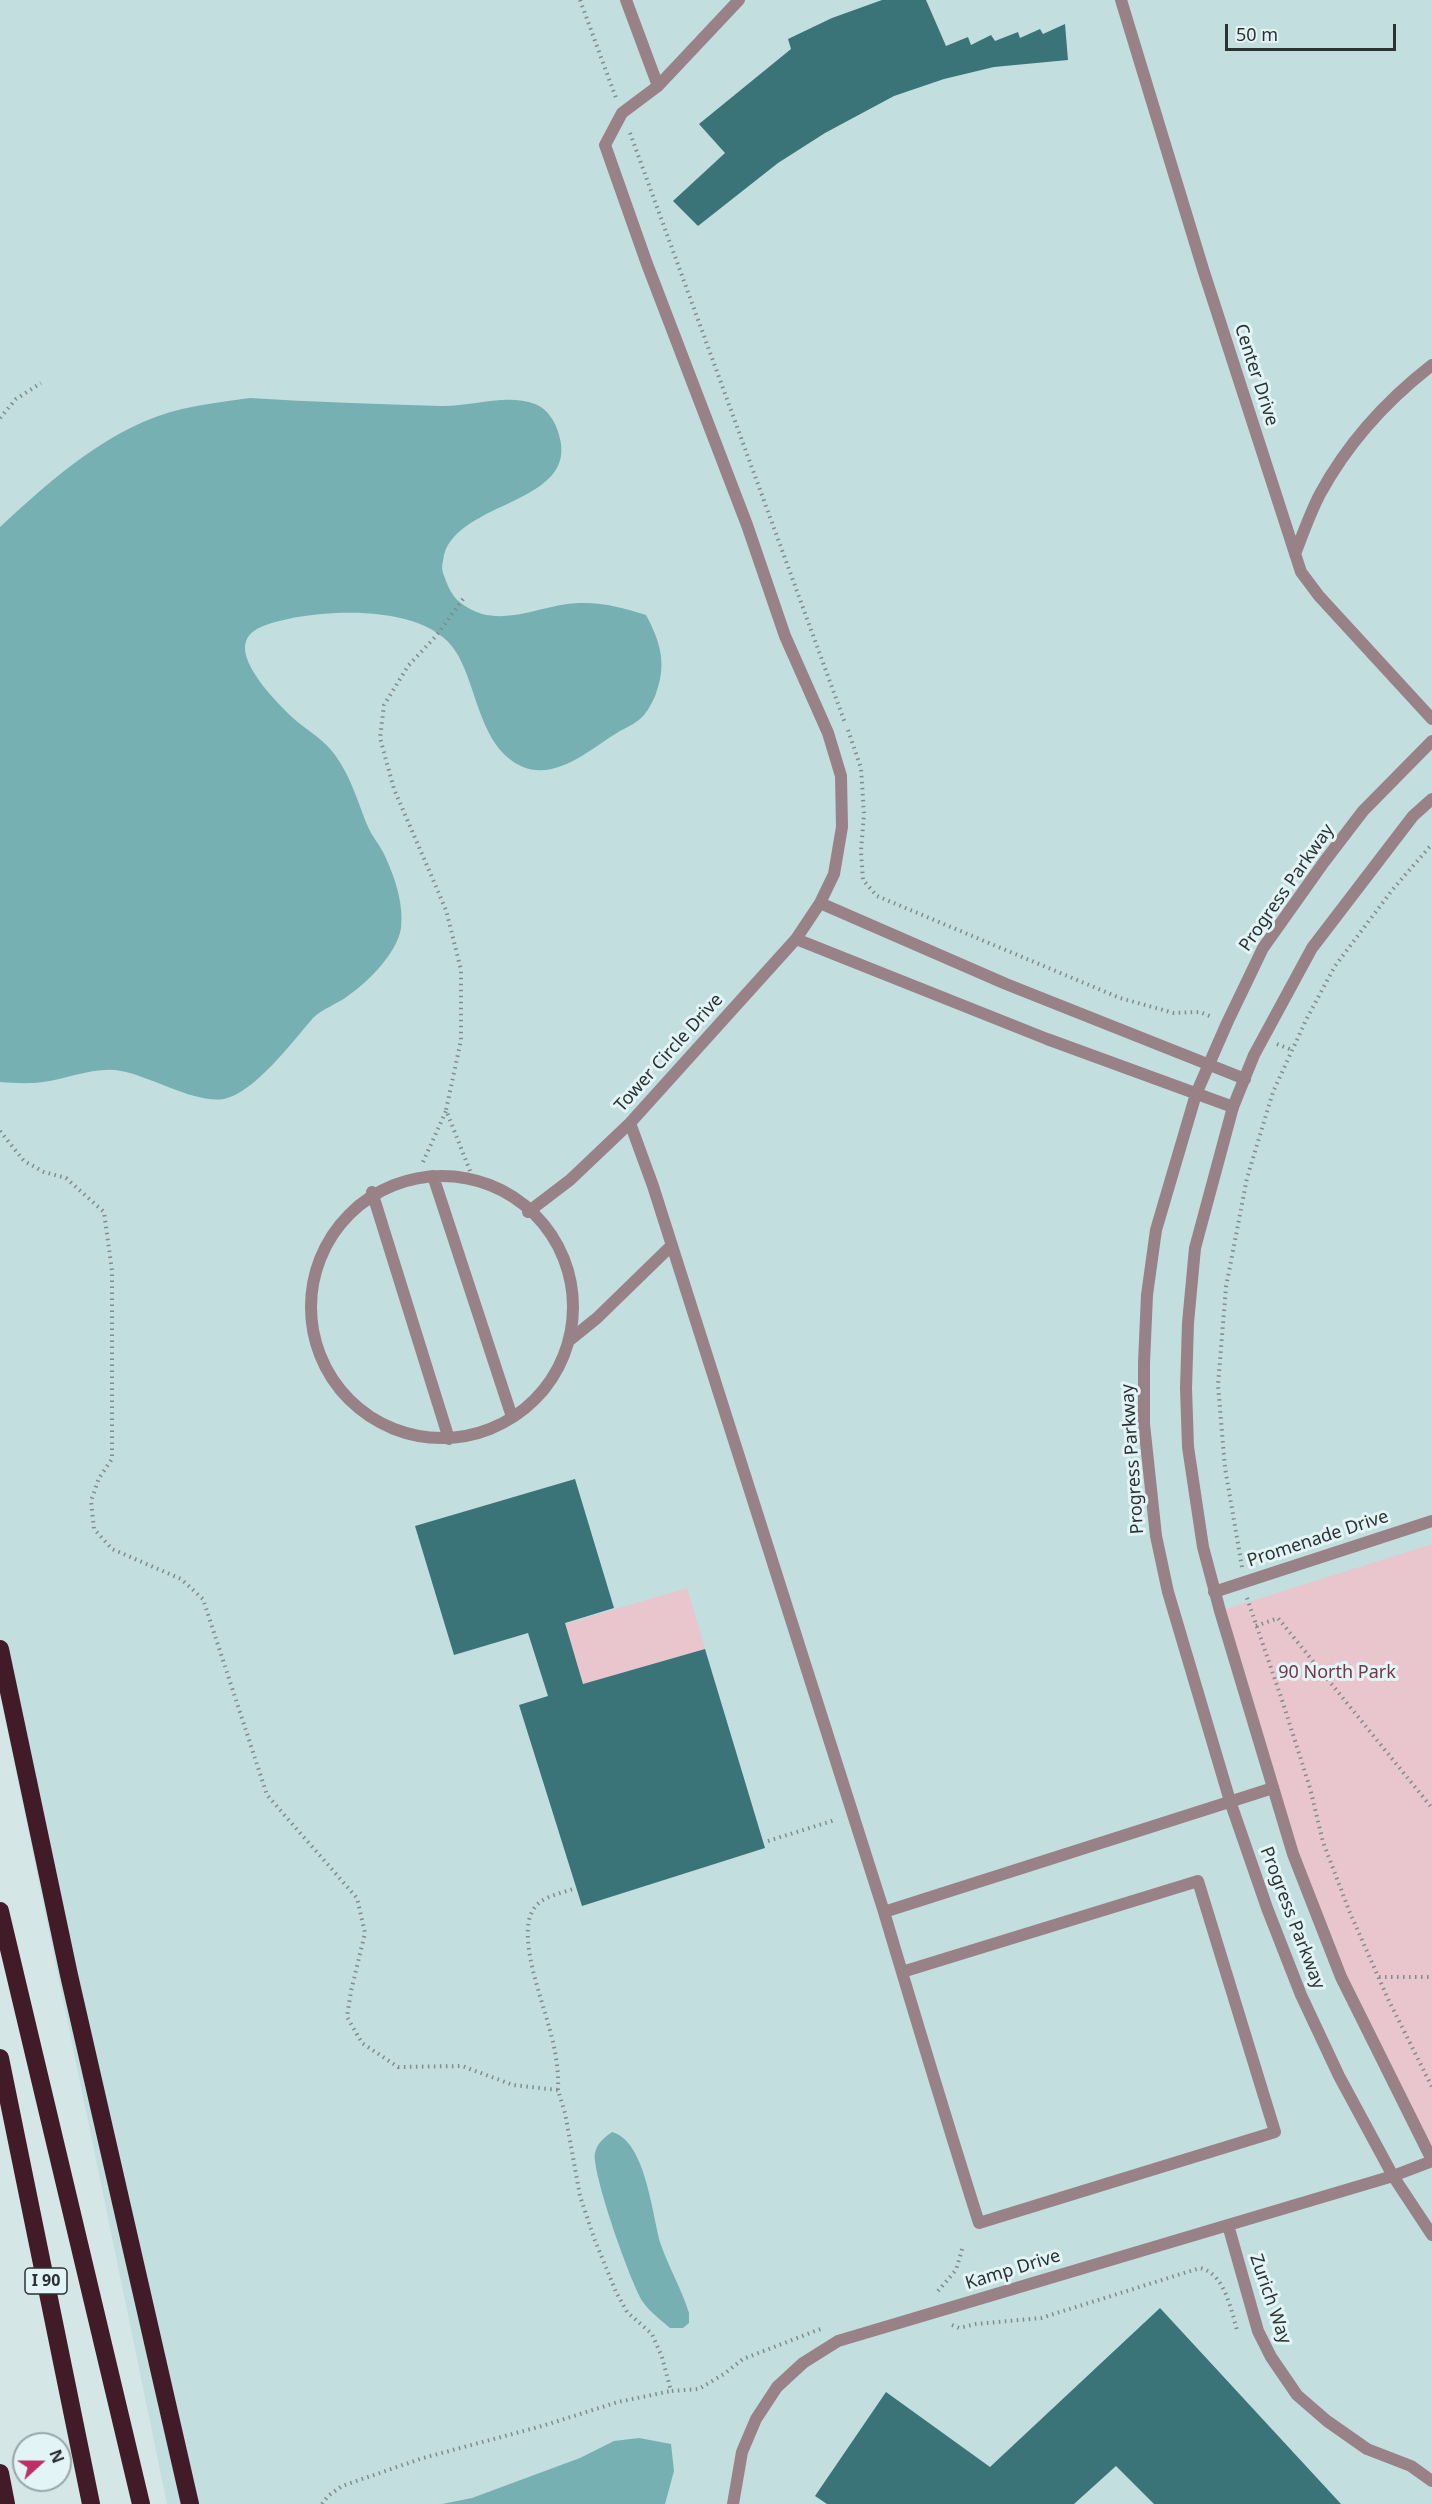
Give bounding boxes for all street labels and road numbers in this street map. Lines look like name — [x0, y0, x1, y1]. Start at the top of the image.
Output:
street label: Center Drive — [1229, 321, 1283, 429]
street label: Progress Parkway — [1235, 820, 1339, 956]
street label: Tower Circle Drive — [610, 990, 728, 1116]
street label: Progress Parkway — [1117, 1383, 1149, 1535]
street label: Promenade Drive — [1245, 1506, 1391, 1572]
street label: Progress Parkway — [1255, 1844, 1329, 1992]
street label: Kamp Drive — [963, 2245, 1063, 2295]
street label: Zurich Way — [1245, 2251, 1295, 2347]
road number: I 90 — [25, 2268, 67, 2294]

